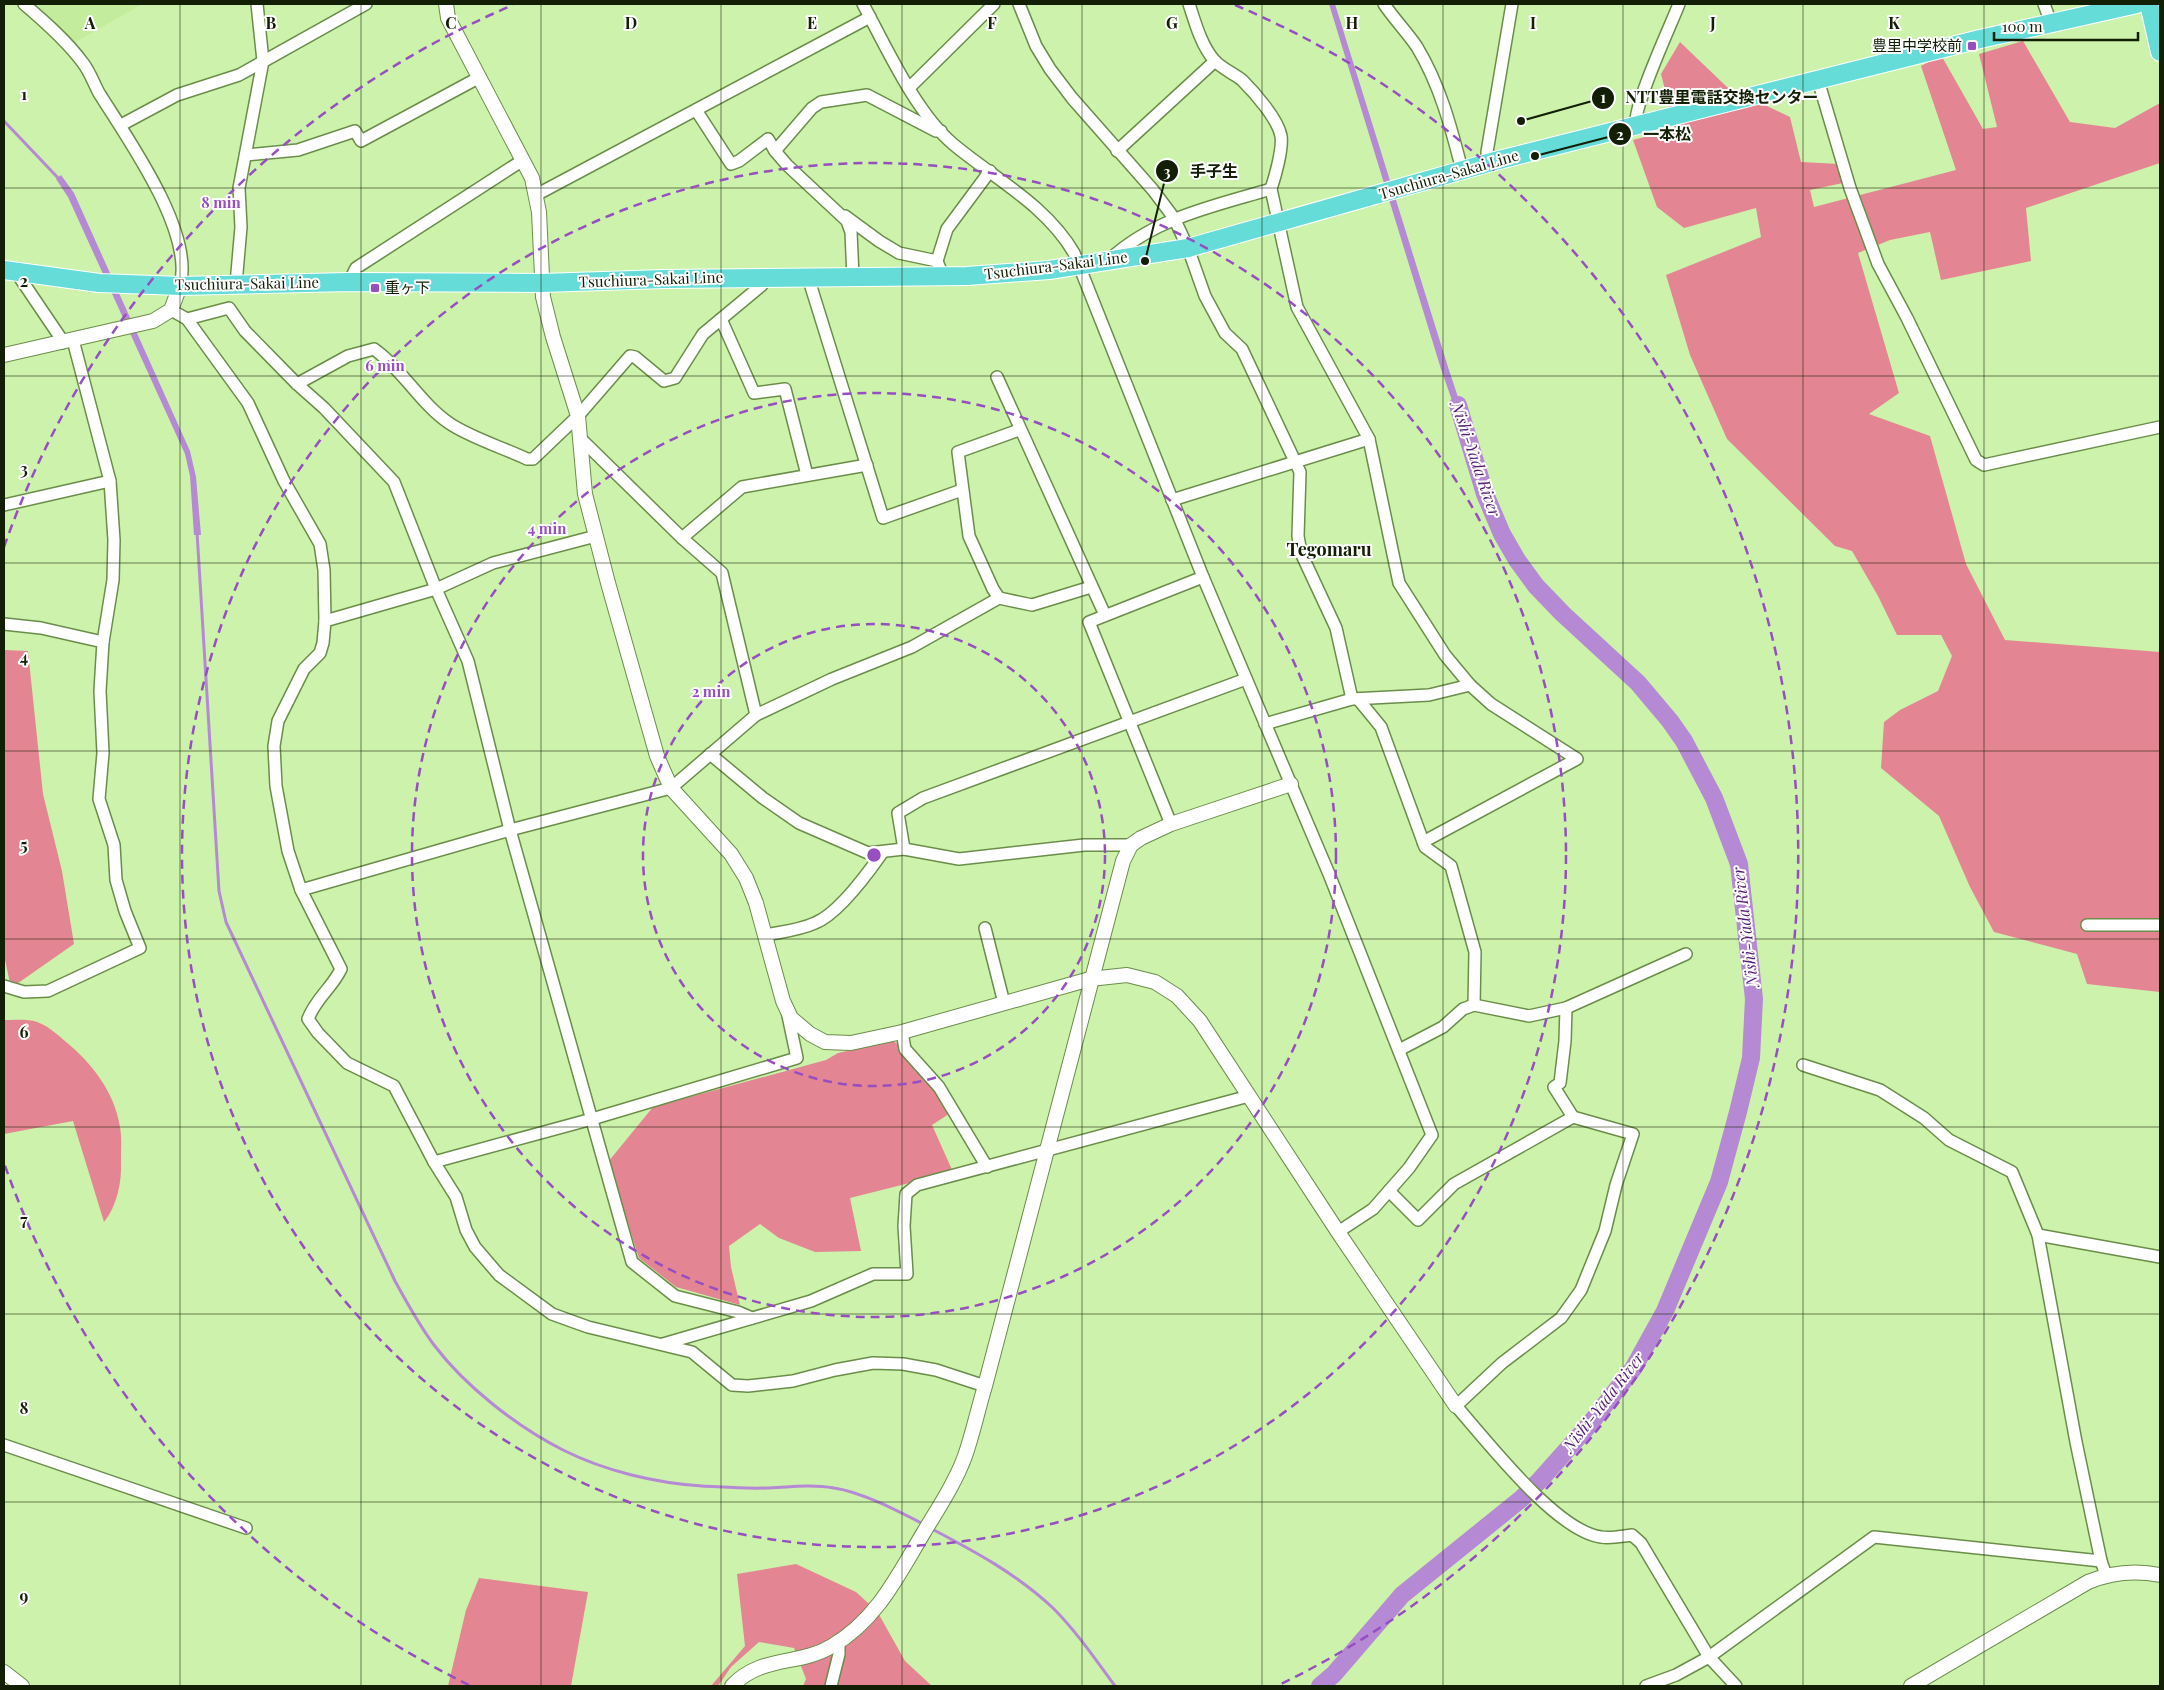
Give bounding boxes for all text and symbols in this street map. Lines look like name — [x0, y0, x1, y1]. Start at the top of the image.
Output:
scale bar — [1994, 10, 2138, 42]
text: A — [84, 12, 96, 33]
text: B — [266, 12, 277, 33]
text: C — [445, 12, 457, 33]
text: D — [625, 12, 637, 33]
text: E — [807, 12, 817, 33]
text: F — [987, 12, 997, 33]
text: G — [1166, 12, 1178, 33]
text: H — [1346, 12, 1359, 33]
text: I — [1530, 12, 1536, 33]
text: J — [1709, 12, 1716, 33]
text: K — [1888, 12, 1900, 33]
text: 100 m — [2002, 16, 2043, 36]
place label: 豊里中学校前 — [1872, 35, 1962, 55]
marker: 豊里中学校前 — [1966, 40, 1978, 52]
callout: NTT豊里電話交換センター — [1590, 82, 1828, 113]
text: 1 — [21, 83, 27, 104]
text: NTT豊里電話交換センター — [1626, 86, 1818, 107]
text: 1 — [1600, 87, 1606, 107]
callout: 一本松 — [1608, 119, 1701, 150]
text: 一本松 — [1643, 123, 1691, 144]
text: 2 — [1616, 124, 1624, 144]
street label: Tsuchiura-Sakai Line — [1377, 145, 1521, 204]
callout: 手子生 — [1155, 156, 1248, 187]
text: 手子生 — [1190, 160, 1238, 181]
text: 3 — [1163, 161, 1171, 181]
text: 8 min — [201, 192, 241, 212]
street label: Tsuchiura-Sakai Line — [983, 246, 1129, 284]
street label: Tsuchiura-Sakai Line — [579, 266, 723, 292]
text: 2 — [20, 270, 28, 291]
street label: Tsuchiura-Sakai Line — [175, 272, 319, 294]
place label: 重ヶ下 — [385, 277, 430, 297]
marker: 重ヶ下 — [369, 282, 381, 294]
text: 6 min — [365, 355, 405, 375]
water label: Nishi-Yada River — [1446, 397, 1506, 520]
text: 3 — [20, 458, 28, 479]
text: 4 min — [528, 518, 567, 538]
district label: Tegomaru — [1286, 537, 1372, 561]
text: 4 — [20, 646, 28, 667]
text: 2 min — [692, 681, 731, 701]
text: 5 — [20, 834, 28, 855]
centre of rings — [865, 846, 883, 864]
water label: Nishi-Yada River — [1727, 865, 1762, 990]
text: 6 — [20, 1021, 29, 1042]
text: 7 — [20, 1209, 28, 1230]
water label: Nishi-Yada River — [1556, 1347, 1649, 1457]
text: 8 — [20, 1397, 29, 1418]
text: 9 — [20, 1585, 29, 1606]

